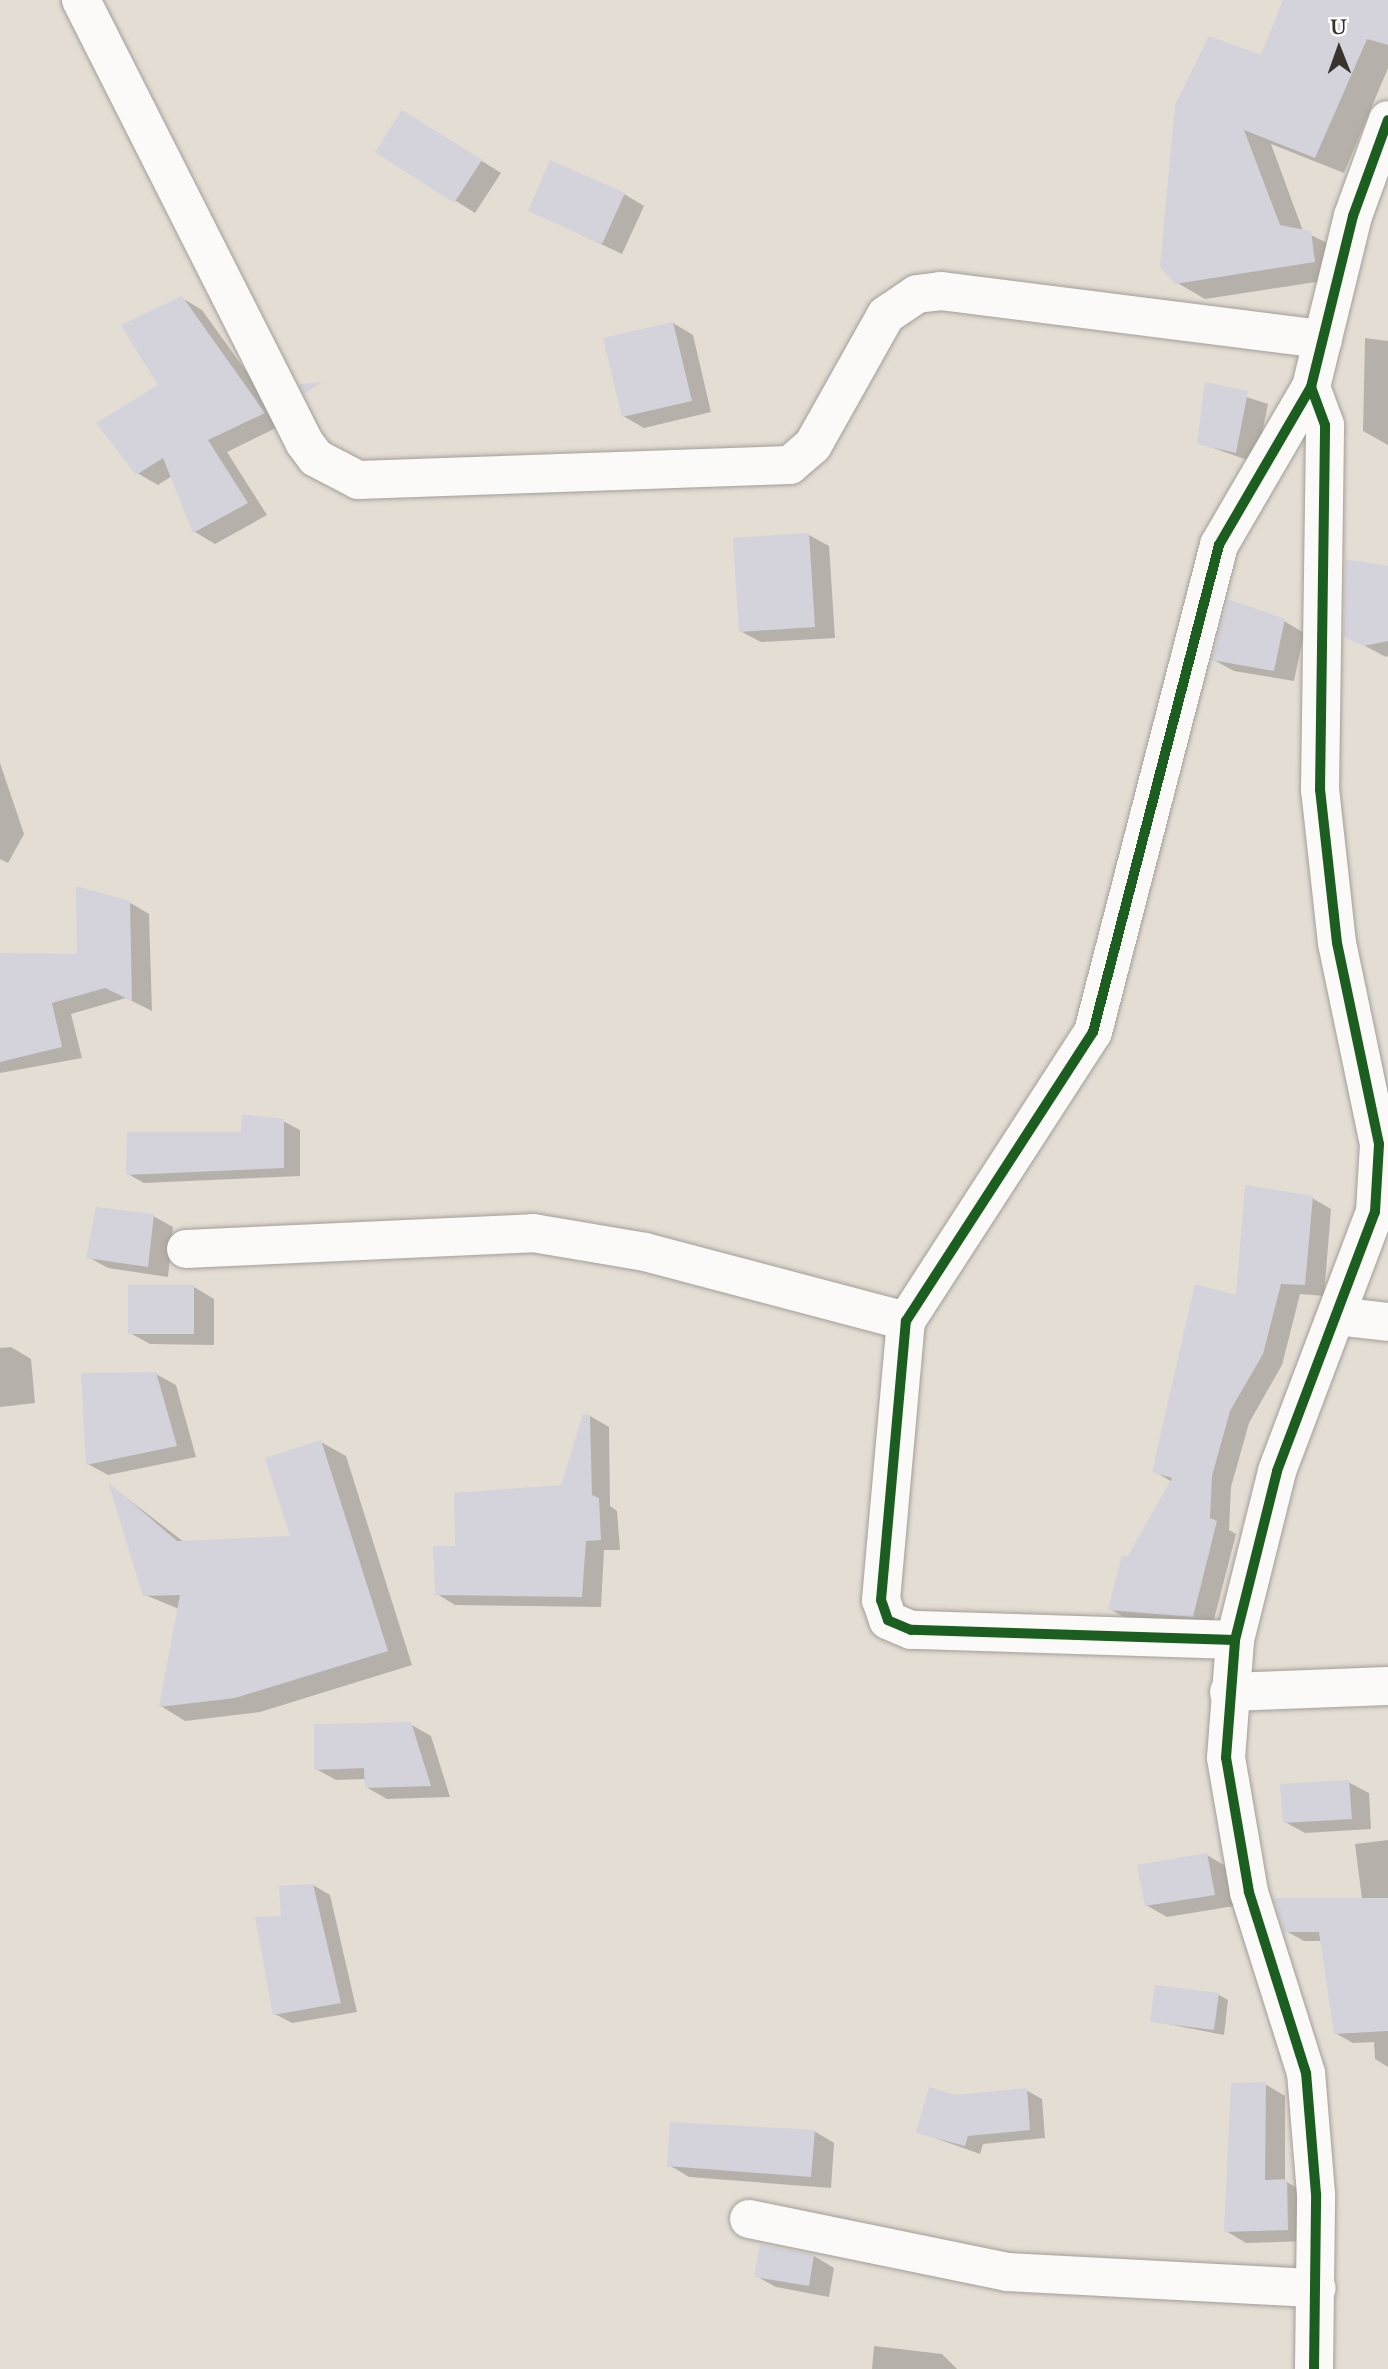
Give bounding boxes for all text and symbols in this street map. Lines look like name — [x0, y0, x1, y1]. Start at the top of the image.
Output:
north arrow — [1304, 14, 1374, 84]
text: U — [1330, 16, 1347, 39]

